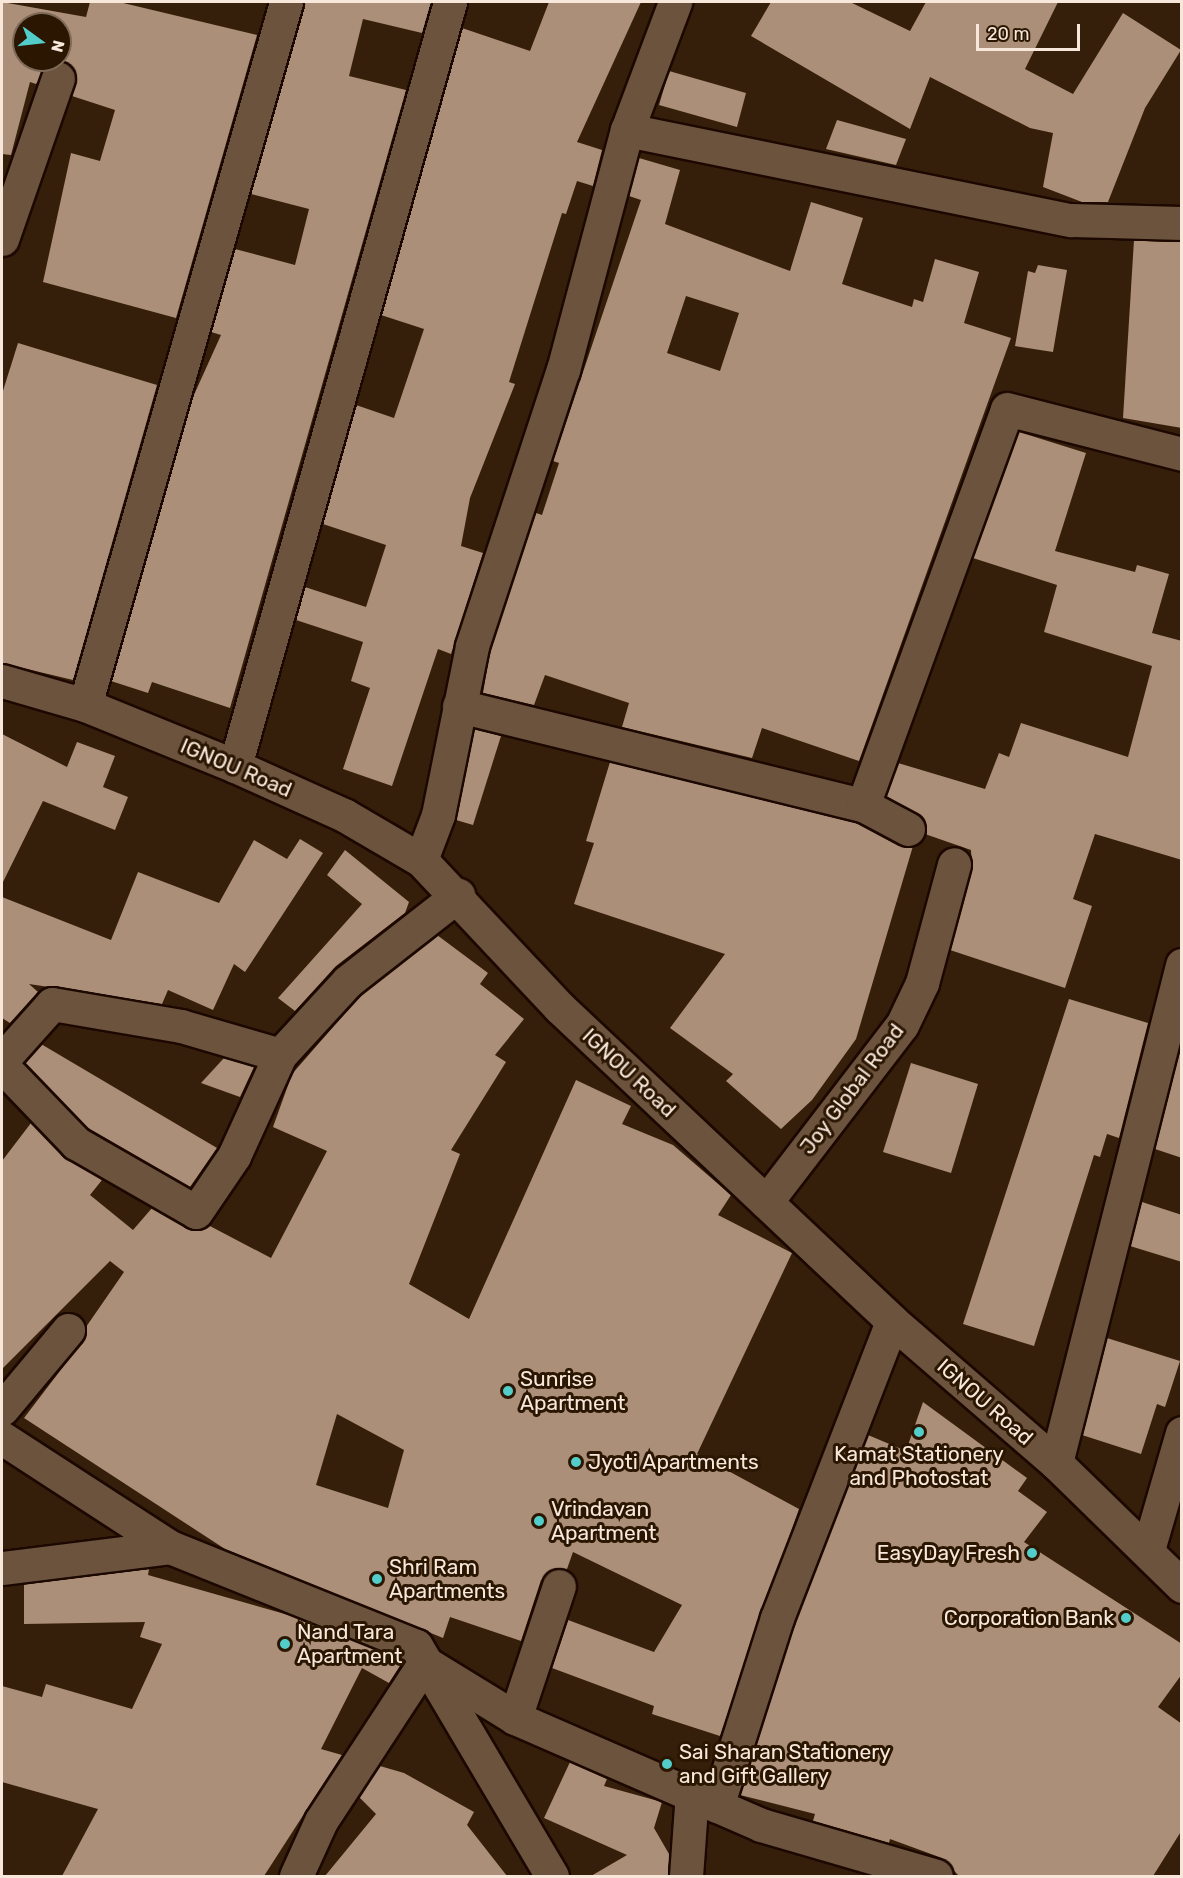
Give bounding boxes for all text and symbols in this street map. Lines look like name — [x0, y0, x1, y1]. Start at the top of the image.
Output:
north arrow — [12, 12, 72, 72]
scale bar — [979, 12, 1082, 50]
text: 20 m — [987, 23, 1029, 45]
text: N — [47, 38, 69, 54]
street label: IGNOU Road — [177, 733, 295, 803]
street label: Joy Global Road — [795, 1019, 909, 1159]
street label: IGNOU Road — [577, 1023, 681, 1123]
street label: IGNOU Road — [932, 1354, 1038, 1450]
place label: Sunrise Apartment — [520, 1366, 626, 1416]
marker: Sunrise Apartment — [501, 1384, 515, 1398]
marker: Kamat Stationery and Photostat — [912, 1425, 926, 1439]
place label: Kamat Stationery and Photostat — [834, 1441, 1004, 1491]
place label: Jyoti Apartments — [588, 1449, 759, 1475]
marker: Jyoti Apartments — [569, 1455, 583, 1469]
place label: Vrindavan Apartment — [551, 1496, 657, 1546]
marker: Vrindavan Apartment — [532, 1514, 546, 1528]
place label: EasyDay Fresh — [876, 1540, 1020, 1566]
marker: EasyDay Fresh — [1025, 1546, 1039, 1560]
place label: Shri Ram Apartments — [389, 1554, 505, 1604]
marker: Shri Ram Apartments — [370, 1572, 384, 1586]
place label: Corporation Bank — [944, 1605, 1114, 1631]
marker: Corporation Bank — [1119, 1611, 1133, 1625]
place label: Nand Tara Apartment — [297, 1619, 403, 1669]
marker: Nand Tara Apartment — [278, 1637, 292, 1651]
place label: Sai Sharan Stationery and Gift Gallery — [679, 1739, 891, 1789]
marker: Sai Sharan Stationery and Gift Gallery — [660, 1757, 674, 1771]

